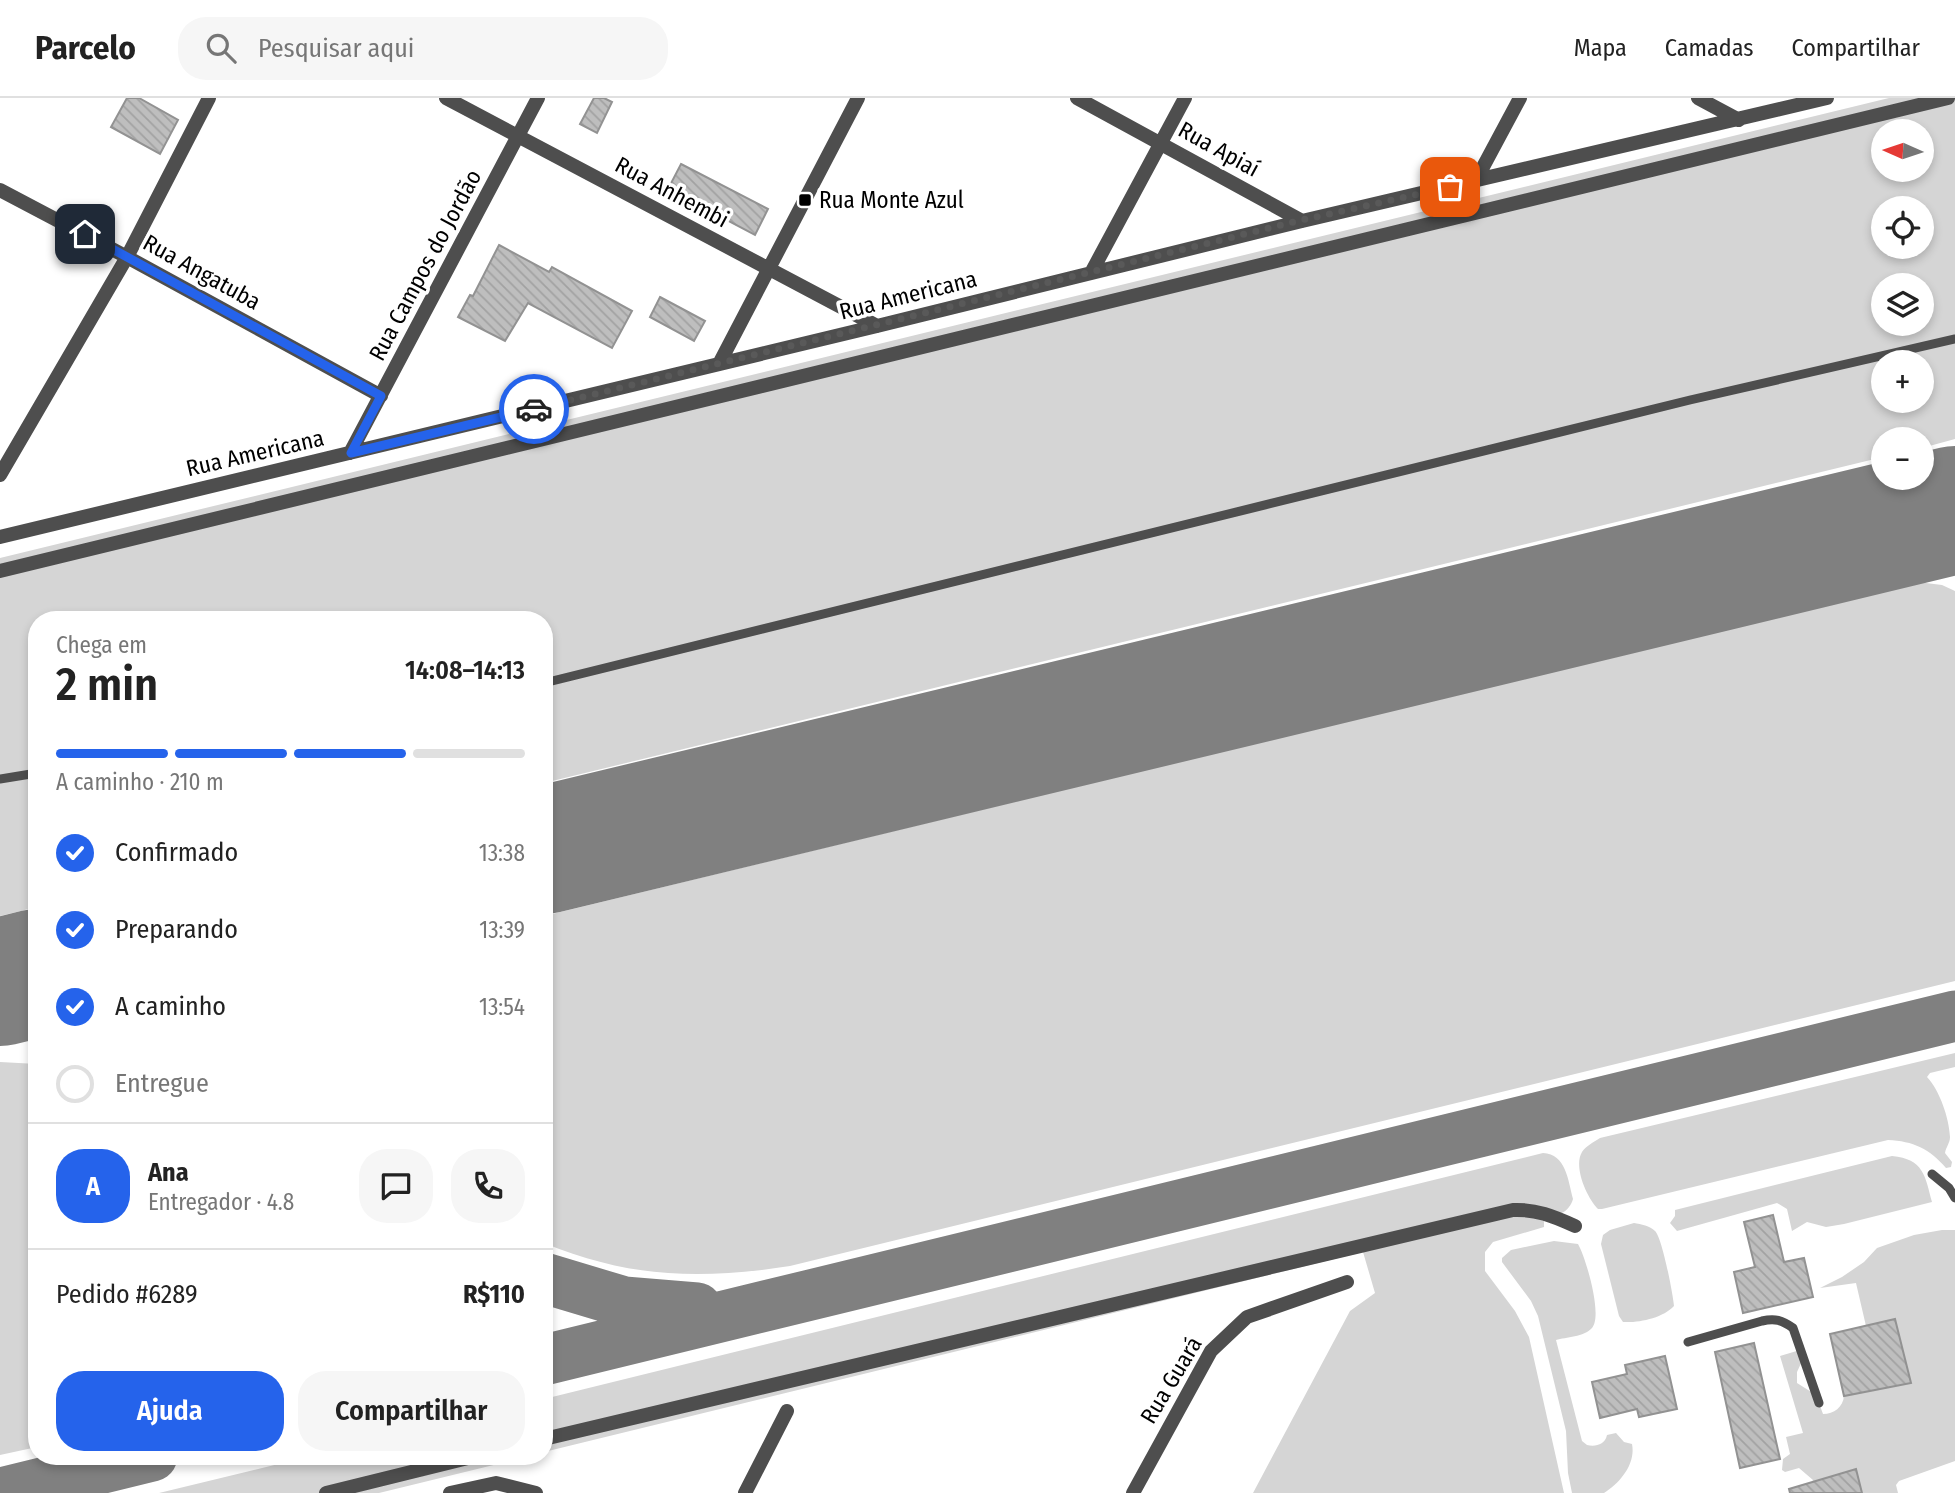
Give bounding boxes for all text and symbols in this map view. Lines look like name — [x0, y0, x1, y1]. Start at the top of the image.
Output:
search box — [178, 17, 668, 80]
text: Parcelo — [35, 28, 136, 68]
icon: search — [202, 29, 240, 67]
text: Pesquisar aqui — [258, 33, 414, 64]
text: Mapa — [1574, 34, 1627, 62]
text: Camadas — [1665, 34, 1754, 62]
text: Compartilhar — [1792, 34, 1920, 62]
street label: Rua Apiaí — [1174, 115, 1265, 183]
north arrow — [1871, 119, 1934, 182]
map controls — [1871, 119, 1934, 490]
street label: Rua Anhembi — [610, 150, 734, 234]
pin — [1420, 157, 1480, 217]
street label: Rua Campos do Jordão — [363, 165, 487, 365]
icon: bag — [1431, 168, 1469, 206]
place label: Rua Monte Azul — [819, 186, 964, 214]
marker: Rua Monte Azul — [797, 192, 813, 208]
button: locate — [1871, 196, 1934, 259]
pin — [55, 204, 115, 264]
icon: home — [66, 215, 104, 253]
street label: Rua Angatuba — [138, 228, 266, 316]
street label: Rua Americana — [836, 264, 980, 326]
button: layers — [1871, 273, 1934, 336]
button: + — [1871, 350, 1934, 413]
courier — [499, 374, 569, 444]
icon: car — [515, 390, 553, 428]
street label: Rua Americana — [183, 424, 327, 482]
button: − — [1871, 427, 1934, 490]
text: Chega em — [56, 631, 147, 659]
text: 14:08–14:13 — [405, 655, 525, 686]
text: 2 min — [56, 657, 158, 712]
text: A caminho · 210 m — [56, 768, 224, 796]
icon: check — [56, 834, 94, 872]
text: Confirmado — [115, 837, 238, 868]
text: 13:38 — [479, 839, 525, 867]
icon: check — [56, 911, 94, 949]
text: Preparando — [115, 914, 238, 945]
text: 13:39 — [479, 916, 525, 944]
icon: check — [56, 988, 94, 1026]
text: A caminho — [115, 991, 226, 1022]
text: 13:54 — [479, 993, 525, 1021]
text: Entregue — [115, 1068, 209, 1099]
button: chat — [359, 1149, 433, 1223]
button: phone — [451, 1149, 525, 1223]
text: Ana — [148, 1157, 189, 1188]
text: A — [86, 1171, 100, 1202]
text: Entregador · 4.8 — [148, 1188, 294, 1216]
text: Pedido #6289 — [56, 1279, 198, 1310]
text: R$110 — [463, 1279, 525, 1310]
street label: Rua Guará — [1134, 1332, 1208, 1428]
button: Ajuda — [56, 1371, 284, 1451]
button: Compartilhar — [298, 1371, 525, 1451]

